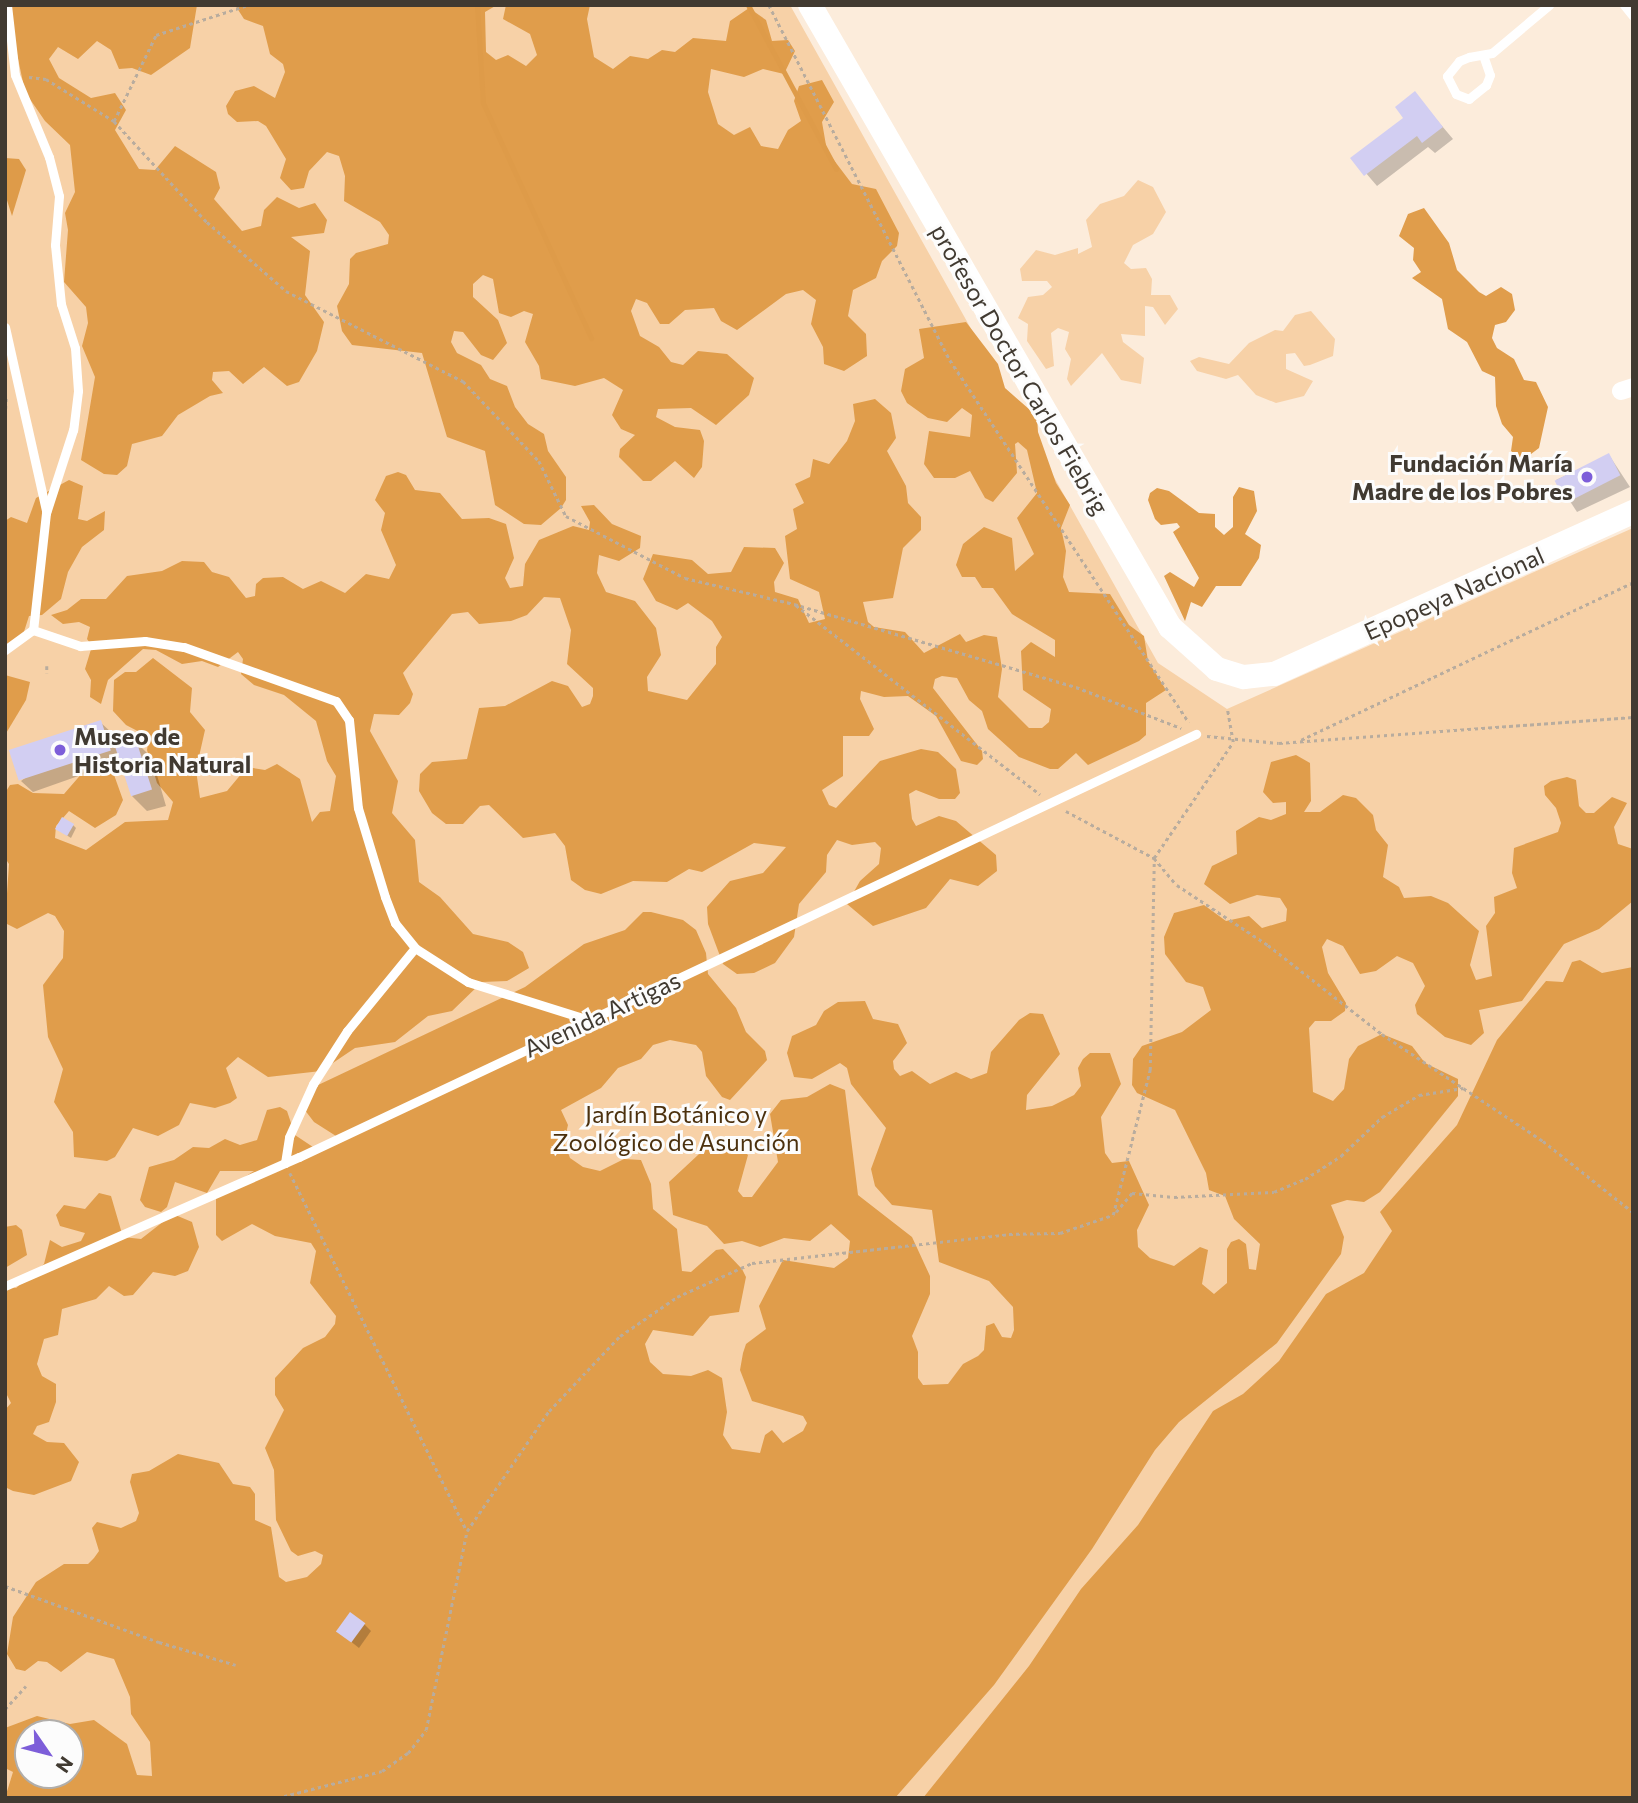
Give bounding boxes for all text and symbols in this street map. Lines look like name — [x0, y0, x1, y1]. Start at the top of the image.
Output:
street label: profesor Doctor Carlos Fiebrig — [925, 219, 1115, 519]
place label: Fundación María Madre de los Pobres — [1352, 449, 1573, 505]
marker: Fundación María Madre de los Pobres — [1579, 469, 1595, 485]
street label: Epopeya Nacional — [1359, 540, 1549, 646]
place label: Museo de Historia Natural — [74, 722, 251, 778]
marker: Museo de Historia Natural — [52, 742, 68, 758]
street label: Avenida Artigas — [519, 965, 685, 1063]
park label: Jardín Botánico y Zoológico de Asunción — [552, 1100, 800, 1156]
north arrow — [14, 1719, 84, 1789]
text: N — [51, 1753, 78, 1778]

